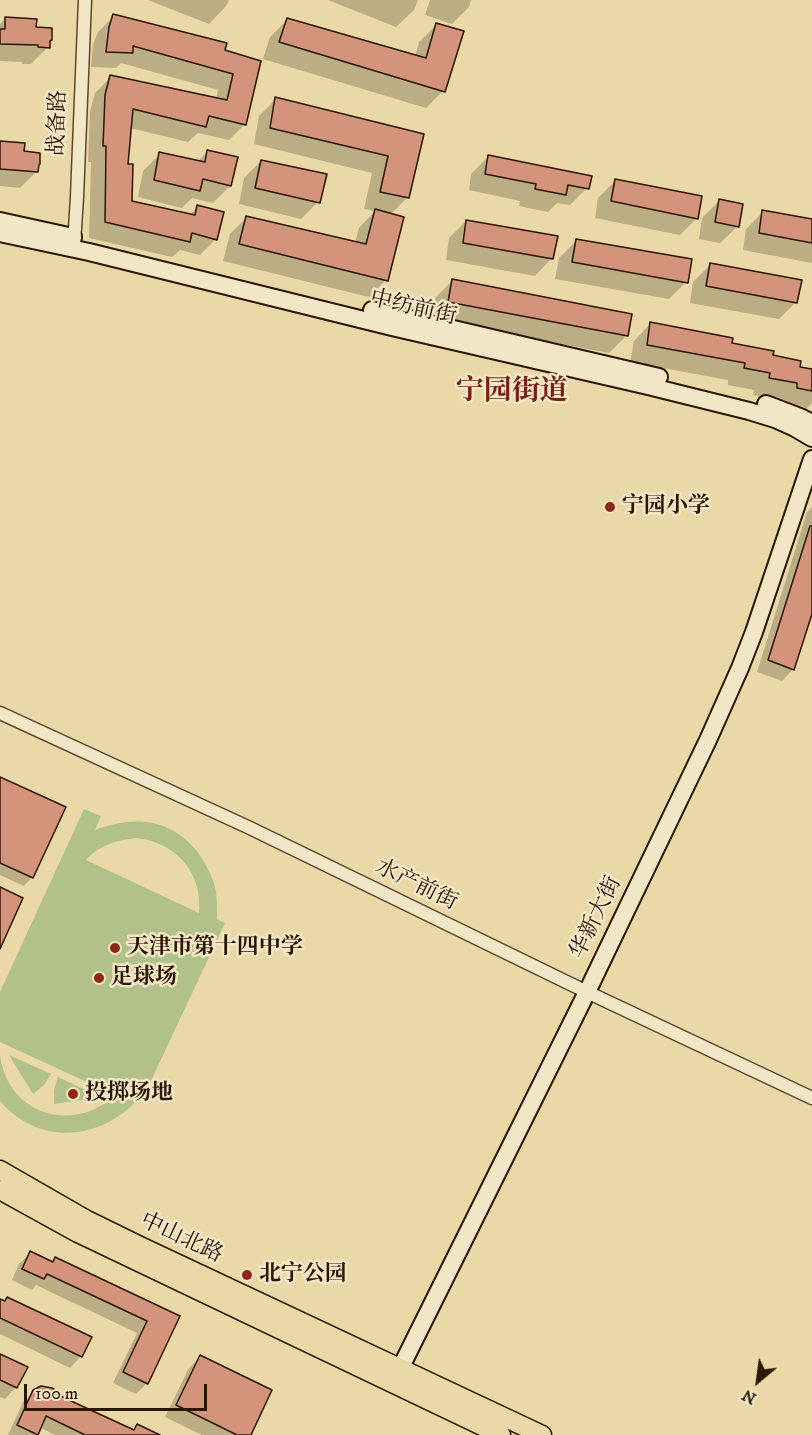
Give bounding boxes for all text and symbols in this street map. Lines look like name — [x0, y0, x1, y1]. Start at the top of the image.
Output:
street label: 战备路 — [45, 90, 73, 156]
street label: 中纺前街 — [367, 286, 459, 332]
district label: 宁园街道 — [456, 376, 568, 410]
place label: 宁园小学 — [622, 494, 710, 520]
marker: 宁园小学 — [603, 500, 617, 514]
street label: 水产前街 — [371, 855, 461, 917]
street label: 华新大街 — [566, 873, 628, 963]
place label: 天津市第十四中学 — [127, 935, 303, 961]
marker: 天津市第十四中学 — [108, 941, 122, 955]
place label: 足球场 — [111, 965, 177, 991]
marker: 足球场 — [92, 971, 106, 985]
place label: 投掷场地 — [85, 1081, 173, 1107]
marker: 投掷场地 — [66, 1087, 80, 1101]
street label: 中山北路 — [136, 1208, 226, 1270]
place label: 北宁公园 — [259, 1262, 347, 1288]
marker: 北宁公园 — [240, 1268, 254, 1282]
north arrow — [728, 1351, 788, 1411]
scale bar — [27, 1372, 210, 1410]
text: 100 m — [35, 1383, 78, 1405]
text: N — [739, 1385, 760, 1409]

